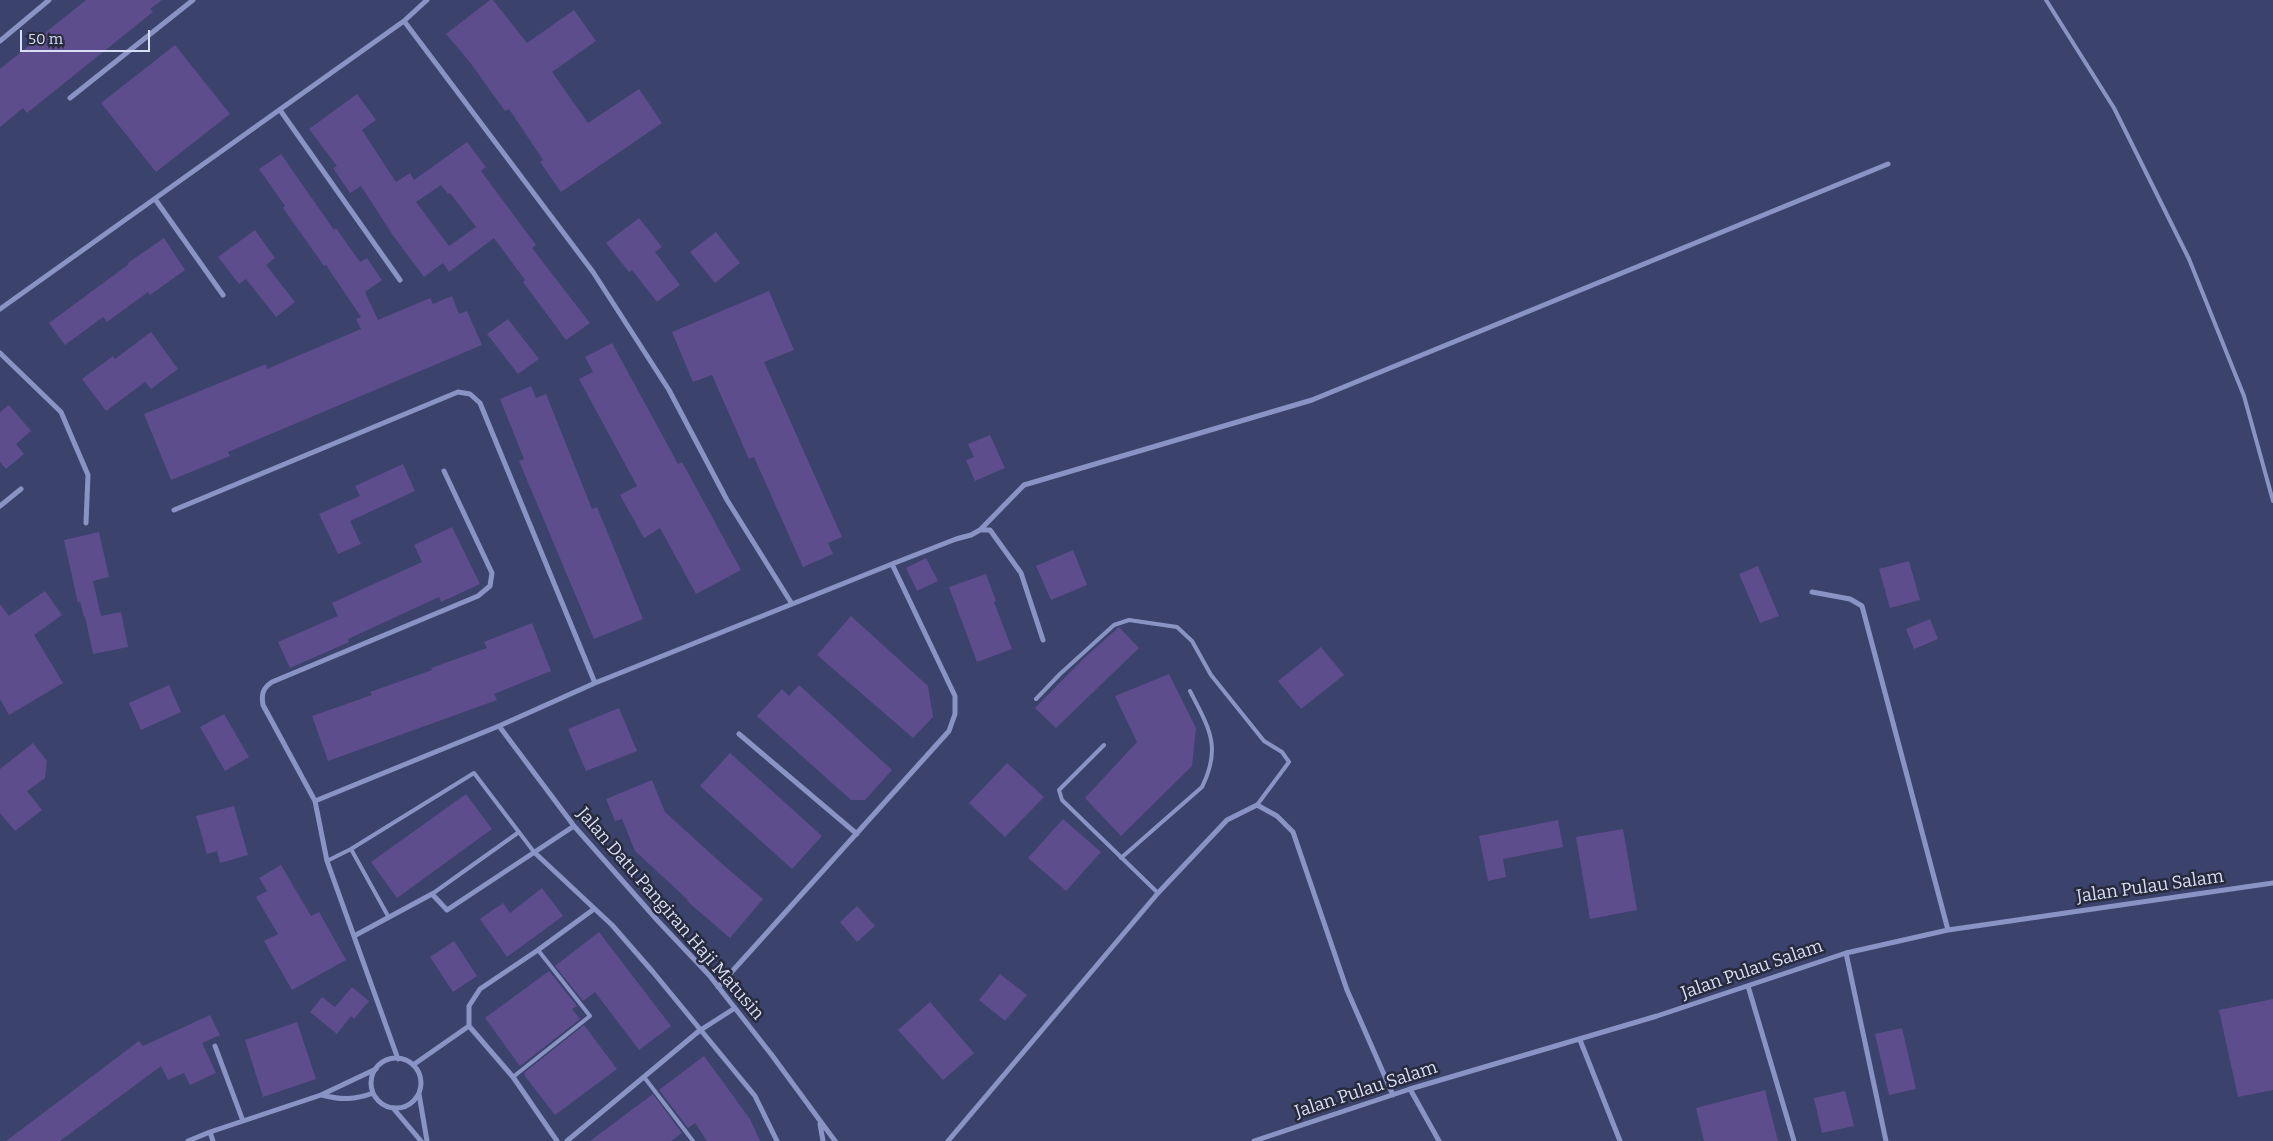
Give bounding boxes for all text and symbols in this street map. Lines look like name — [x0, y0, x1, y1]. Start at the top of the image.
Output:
scale bar — [22, 20, 152, 52]
text: 50 m — [28, 30, 63, 48]
street label: Jalan Datu Pangiran Haji Matusin — [572, 803, 768, 1025]
street label: Jalan Pulau Salam — [2075, 866, 2225, 908]
street label: Jalan Pulau Salam — [1678, 936, 1826, 1004]
street label: Jalan Pulau Salam — [1292, 1057, 1440, 1123]

